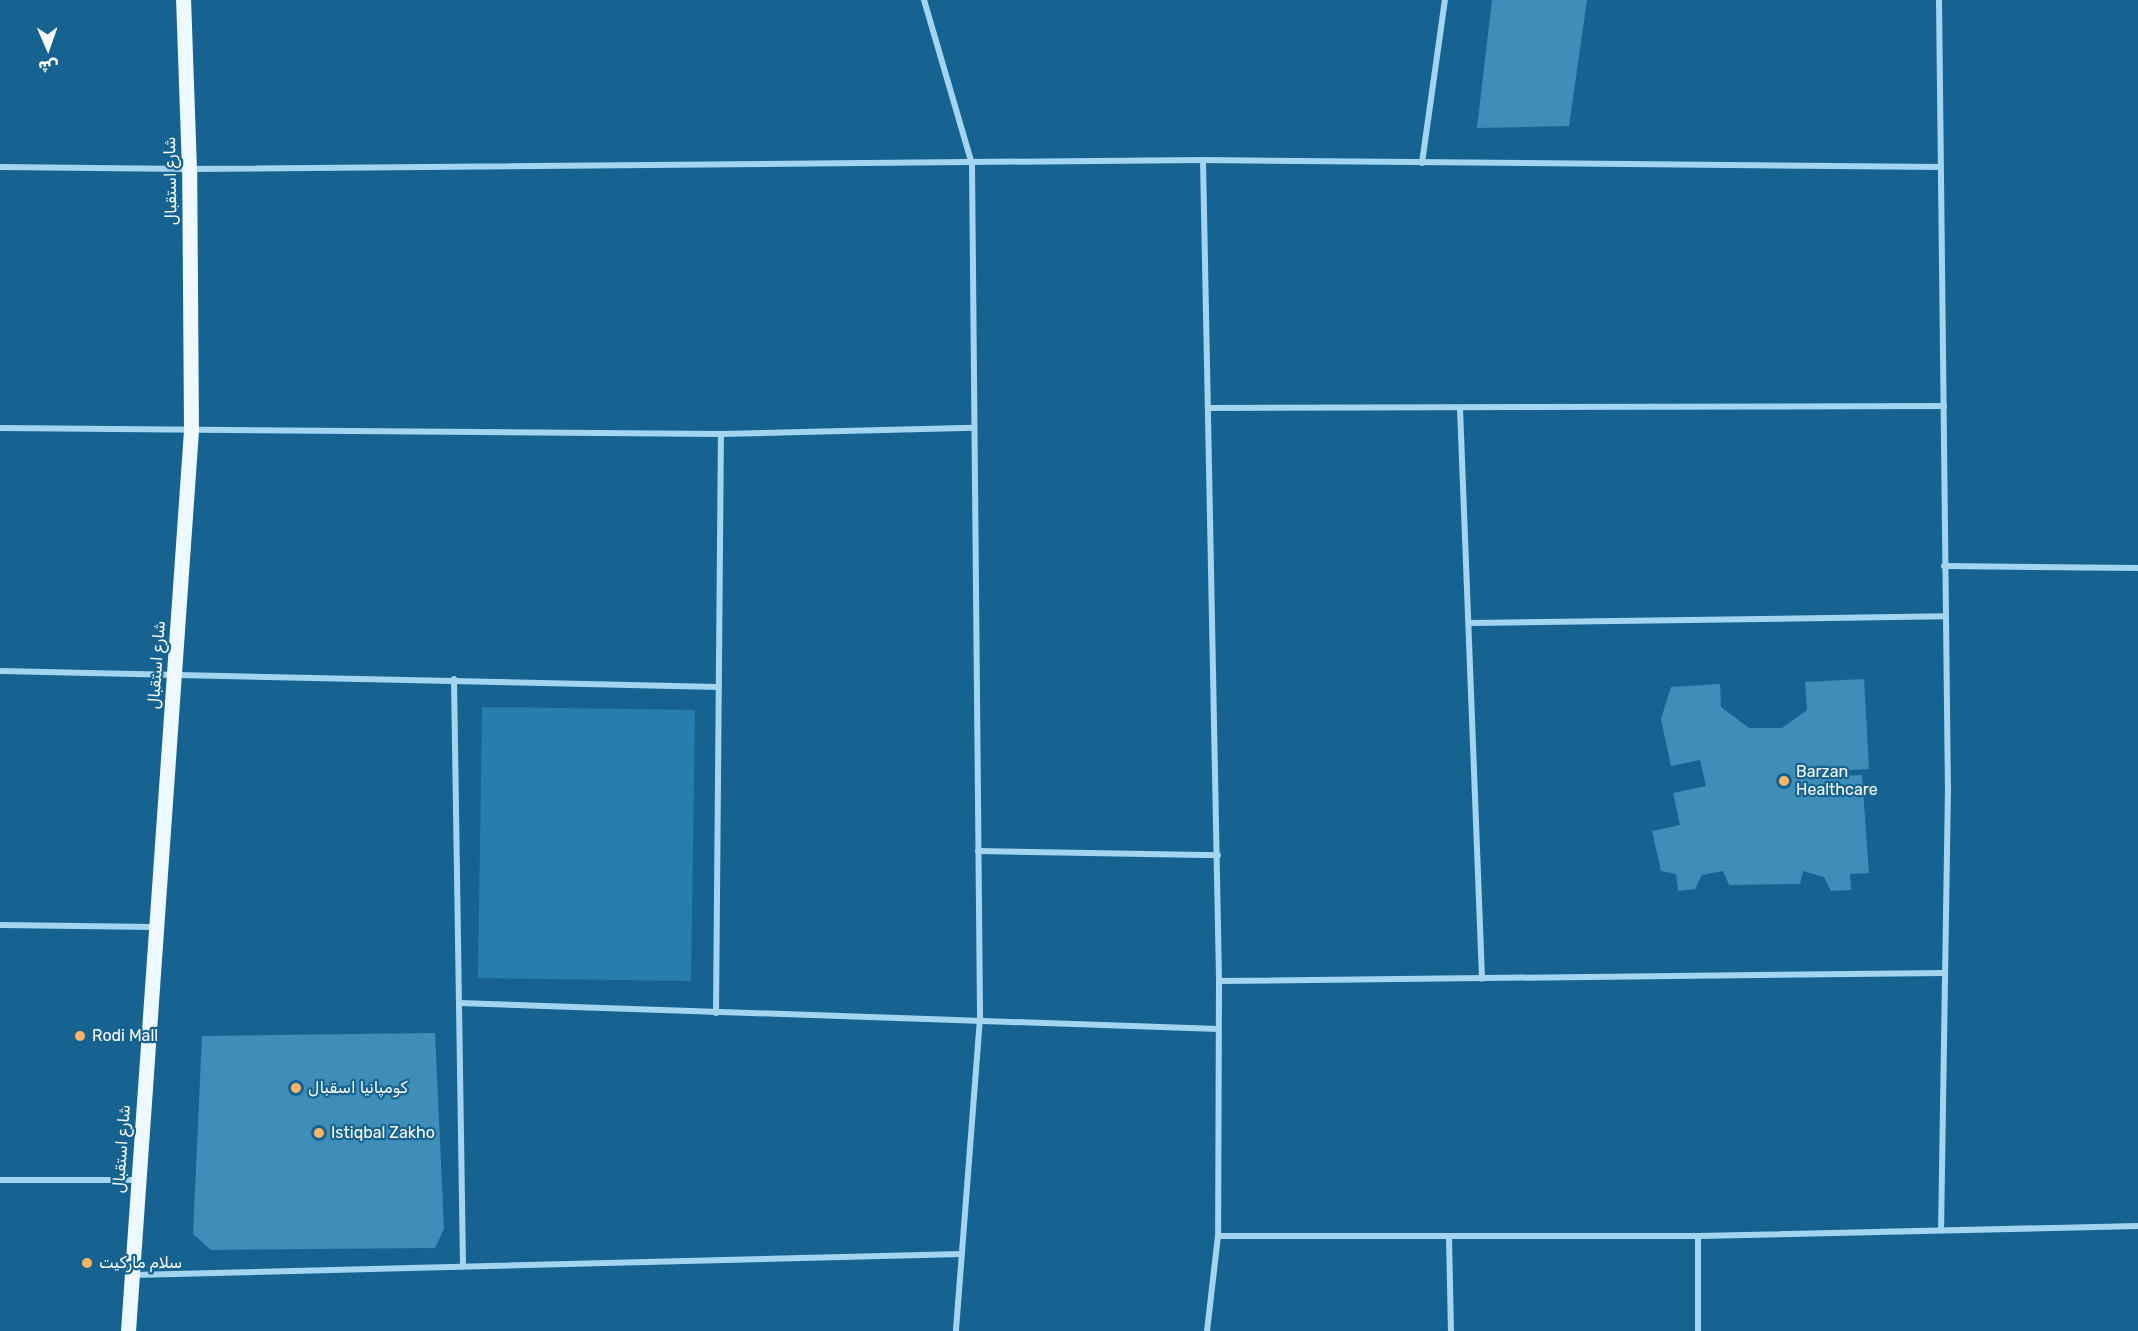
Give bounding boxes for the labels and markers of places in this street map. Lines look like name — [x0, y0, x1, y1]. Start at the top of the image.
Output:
place label: Barzan Healthcare — [1796, 762, 1878, 800]
marker: Barzan Healthcare — [1777, 774, 1791, 788]
place label: Rodi Mall — [92, 1026, 158, 1046]
marker: Rodi Mall — [73, 1029, 87, 1043]
place label: كومپانیا اسقبال — [308, 1078, 408, 1098]
marker: كومپانیا اسقبال — [289, 1081, 303, 1095]
place label: Istiqbal Zakho — [331, 1123, 435, 1143]
marker: Istiqbal Zakho — [312, 1126, 326, 1140]
place label: سلام ماركيت — [99, 1253, 182, 1273]
marker: سلام ماركيت — [80, 1256, 94, 1270]

